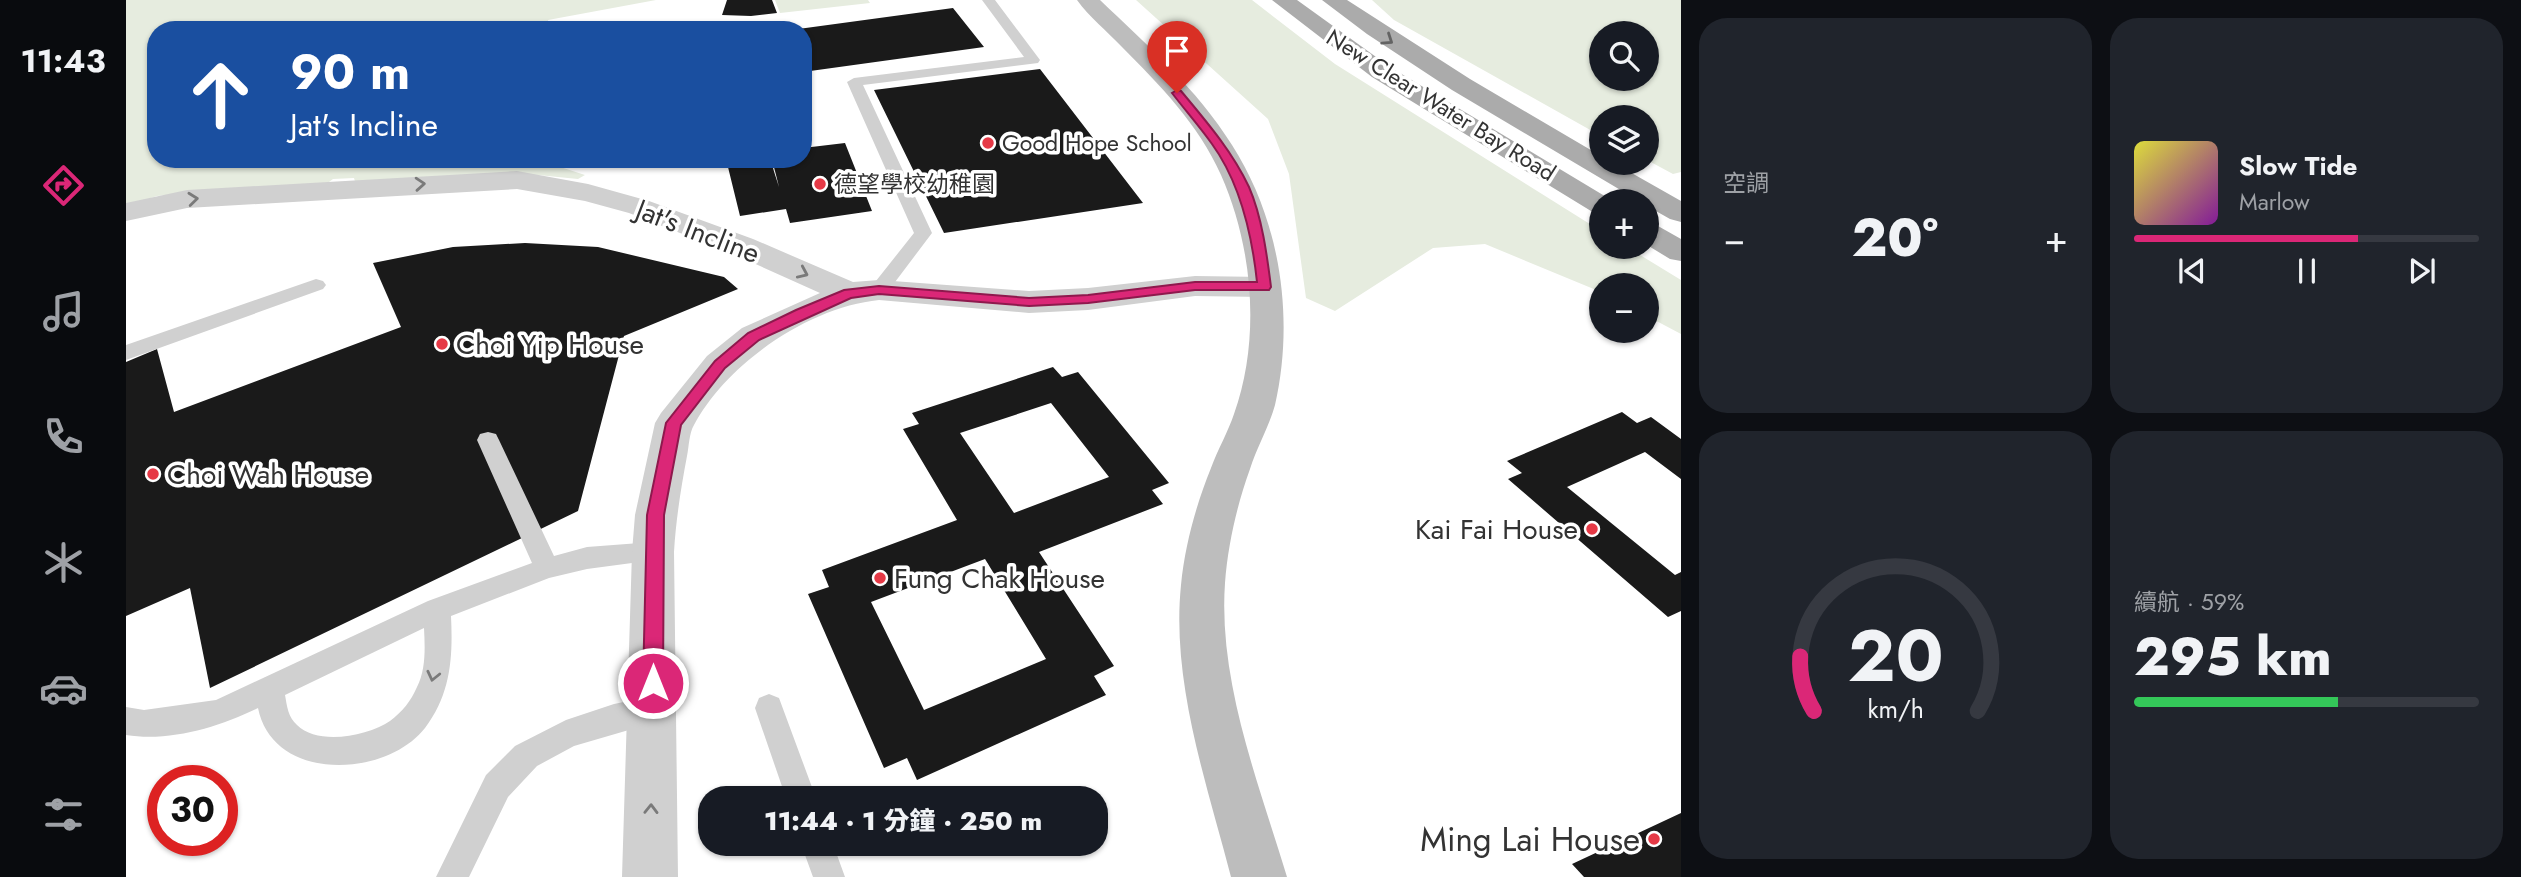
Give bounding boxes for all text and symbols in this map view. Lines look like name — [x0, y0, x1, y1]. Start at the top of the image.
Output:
street label: New Clear Water Bay Road — [1320, 20, 1562, 190]
pin — [1147, 21, 1207, 93]
map controls — [1589, 21, 1659, 343]
button: search — [1589, 21, 1659, 91]
icon: arrive — [1158, 32, 1196, 70]
one-way arrow — [1381, 32, 1394, 45]
text: 90 m — [290, 37, 410, 107]
text: 11:43 — [20, 38, 106, 84]
icon: ahead — [175, 49, 266, 140]
text: Jat's Incline — [290, 102, 438, 148]
button: layers — [1589, 105, 1659, 175]
place label: Good Hope School — [1002, 126, 1192, 160]
marker: Good Hope School — [980, 135, 996, 151]
text: Slow Tide — [2239, 147, 2358, 185]
icon: directions — [39, 161, 88, 210]
text: 空調 — [1723, 166, 1769, 200]
place label: 德望學校幼稚園 — [834, 167, 995, 201]
marker: 德望學校幼稚園 — [812, 176, 828, 192]
one-way arrow — [415, 177, 426, 192]
text: Marlow — [2239, 185, 2310, 219]
street label: Jat's Incline — [626, 188, 766, 274]
button: + — [1589, 189, 1659, 259]
one-way arrow — [188, 192, 199, 207]
text: 20° — [1852, 200, 1938, 276]
text: − — [1723, 211, 1745, 266]
text: + — [2045, 211, 2068, 266]
icon: previous — [2173, 252, 2211, 290]
icon: pause — [2288, 252, 2326, 290]
icon: next — [2403, 252, 2441, 290]
one-way arrow — [796, 265, 808, 279]
button: − — [1589, 273, 1659, 343]
icon: music — [39, 287, 88, 336]
place label: Choi Yip House — [456, 324, 644, 365]
marker: Choi Yip House — [434, 336, 450, 352]
icon: phone — [39, 412, 88, 461]
place label: Choi Wah House — [167, 454, 369, 495]
marker: Choi Wah House — [145, 466, 161, 482]
place label: Kai Fai House — [1415, 509, 1578, 550]
marker: Kai Fai House — [1584, 521, 1600, 537]
icon: climate — [39, 538, 88, 587]
place label: Fung Chak House — [894, 558, 1105, 599]
marker: Fung Chak House — [872, 570, 888, 586]
text: 續航 · 59% — [2134, 585, 2244, 619]
text: 20 — [1848, 603, 1943, 708]
text: 295 km — [2134, 619, 2332, 695]
position arrow — [616, 646, 690, 720]
icon: car — [39, 664, 88, 713]
one-way arrow — [427, 670, 442, 682]
text: km/h — [1867, 691, 1924, 727]
speed limit sign: 30 — [147, 765, 238, 856]
icon: filters — [39, 790, 88, 839]
text: 11:44 · 1 分鐘 · 250 m — [764, 802, 1042, 840]
one-way arrow — [643, 803, 659, 814]
place label: Ming Lai House — [1420, 816, 1640, 863]
marker: Ming Lai House — [1646, 831, 1662, 847]

